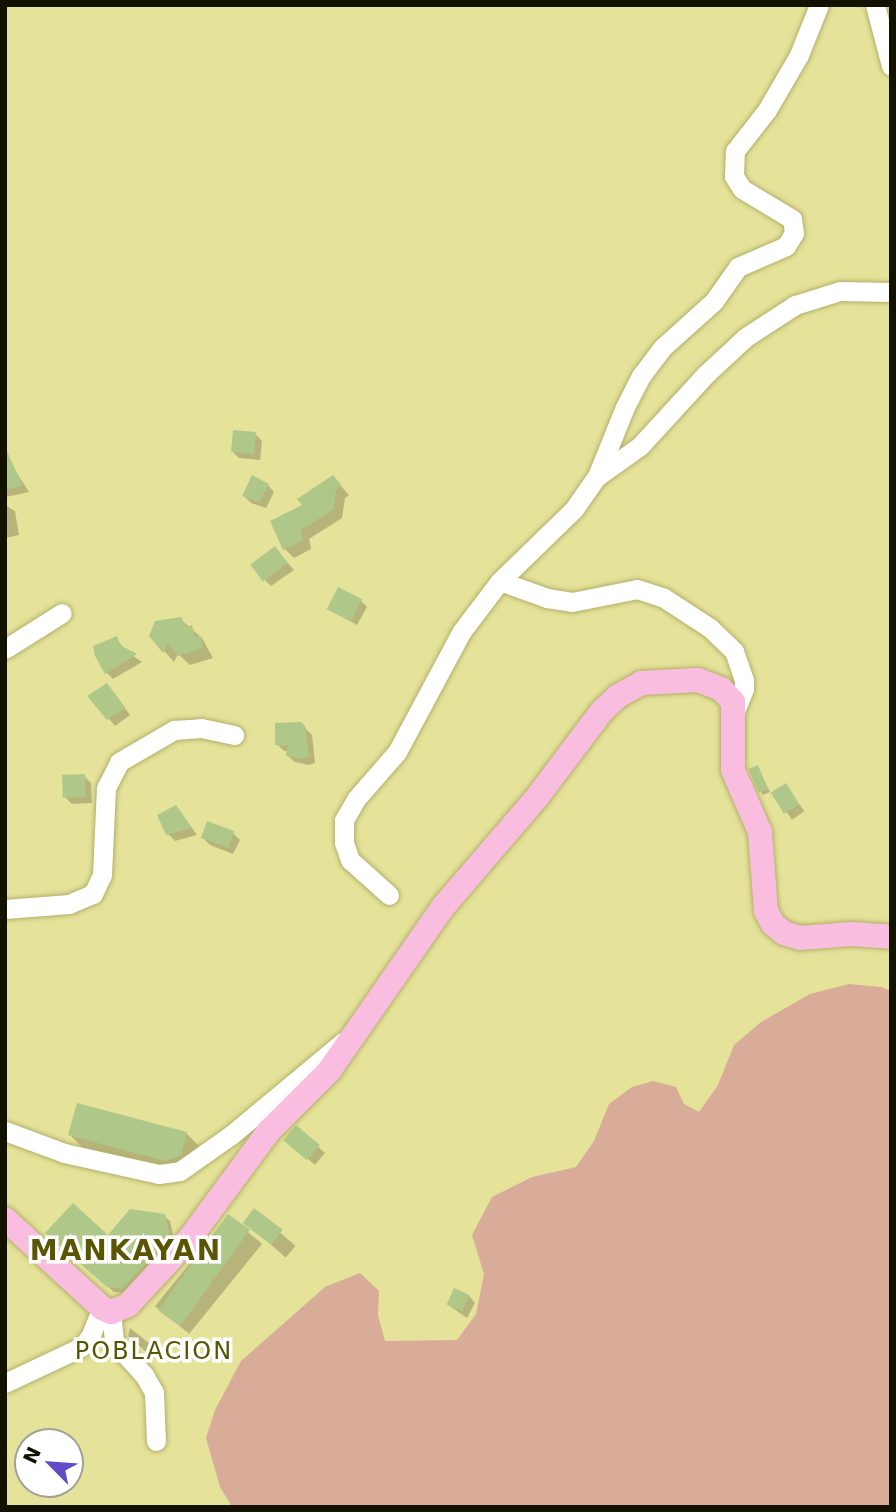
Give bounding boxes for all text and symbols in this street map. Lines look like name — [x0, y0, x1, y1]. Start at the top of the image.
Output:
district label: MANKAYAN — [31, 1234, 221, 1268]
district label: POBLACION — [76, 1338, 232, 1366]
north arrow — [14, 1428, 84, 1498]
text: N — [18, 1443, 45, 1467]

